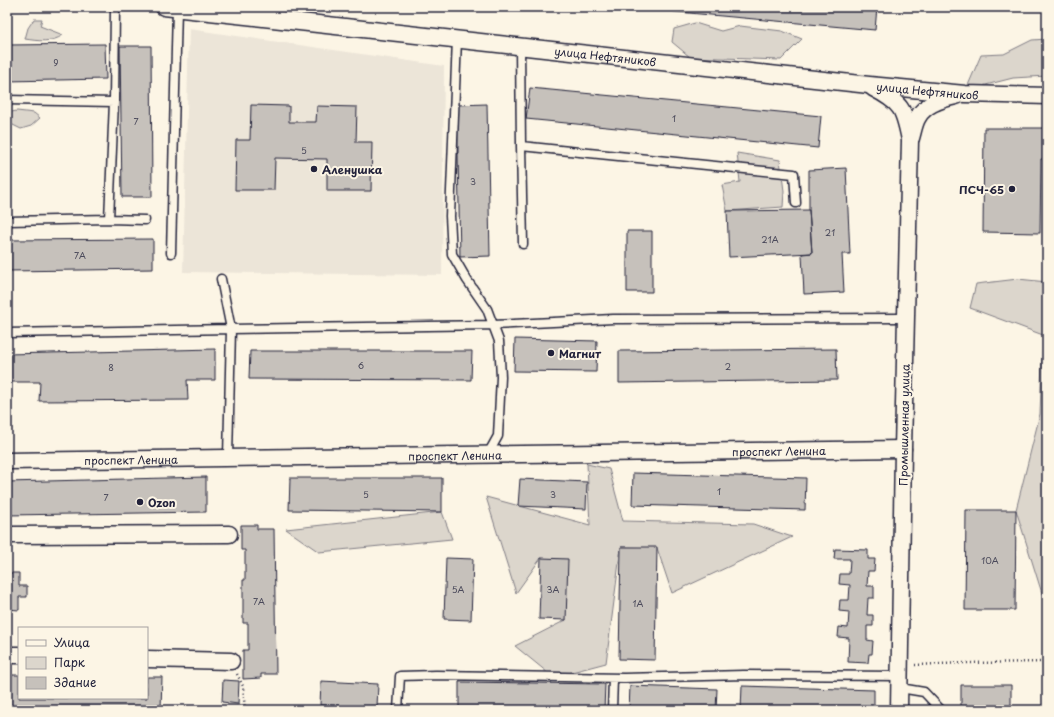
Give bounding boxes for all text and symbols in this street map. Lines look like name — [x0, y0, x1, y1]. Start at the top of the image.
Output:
street label: улица Нефтяников — [554, 42, 657, 70]
house number: 9 — [53, 55, 59, 69]
street label: улица Нефтяников — [876, 77, 979, 103]
house number: 1 — [672, 111, 676, 125]
house number: 7 — [133, 114, 139, 128]
house number: 5 — [301, 143, 307, 157]
place label: Аленушка — [322, 161, 383, 178]
marker: Аленушка — [309, 164, 319, 174]
house number: 3 — [470, 174, 476, 188]
place label: ПСЧ-65 — [959, 181, 1004, 198]
marker: ПСЧ-65 — [1007, 184, 1017, 194]
house number: 21 — [825, 225, 835, 239]
house number: 21А — [761, 232, 779, 246]
house number: 7А — [74, 248, 86, 262]
place label: Магнит — [559, 345, 601, 362]
marker: Магнит — [546, 348, 556, 358]
house number: 6 — [358, 358, 364, 372]
house number: 2 — [725, 359, 731, 373]
house number: 8 — [108, 360, 114, 374]
street label: Промышленная улица — [894, 364, 914, 486]
street label: проспект Ленина — [732, 442, 826, 460]
street label: проспект Ленина — [408, 446, 502, 464]
street label: проспект Ленина — [84, 450, 178, 468]
house number: 1 — [717, 484, 721, 498]
house number: 5 — [363, 487, 369, 501]
house number: 3 — [550, 487, 556, 501]
house number: 7 — [103, 490, 109, 504]
place label: Ozon — [148, 494, 176, 511]
marker: Ozon — [135, 497, 145, 507]
house number: 10А — [981, 553, 999, 567]
house number: 5А — [452, 582, 464, 596]
house number: 3А — [547, 582, 560, 596]
house number: 7А — [253, 594, 265, 608]
house number: 1А — [633, 596, 644, 610]
legend — [18, 627, 148, 699]
text: Улица — [54, 633, 90, 651]
text: Парк — [54, 653, 86, 671]
text: Здание — [54, 673, 96, 691]

